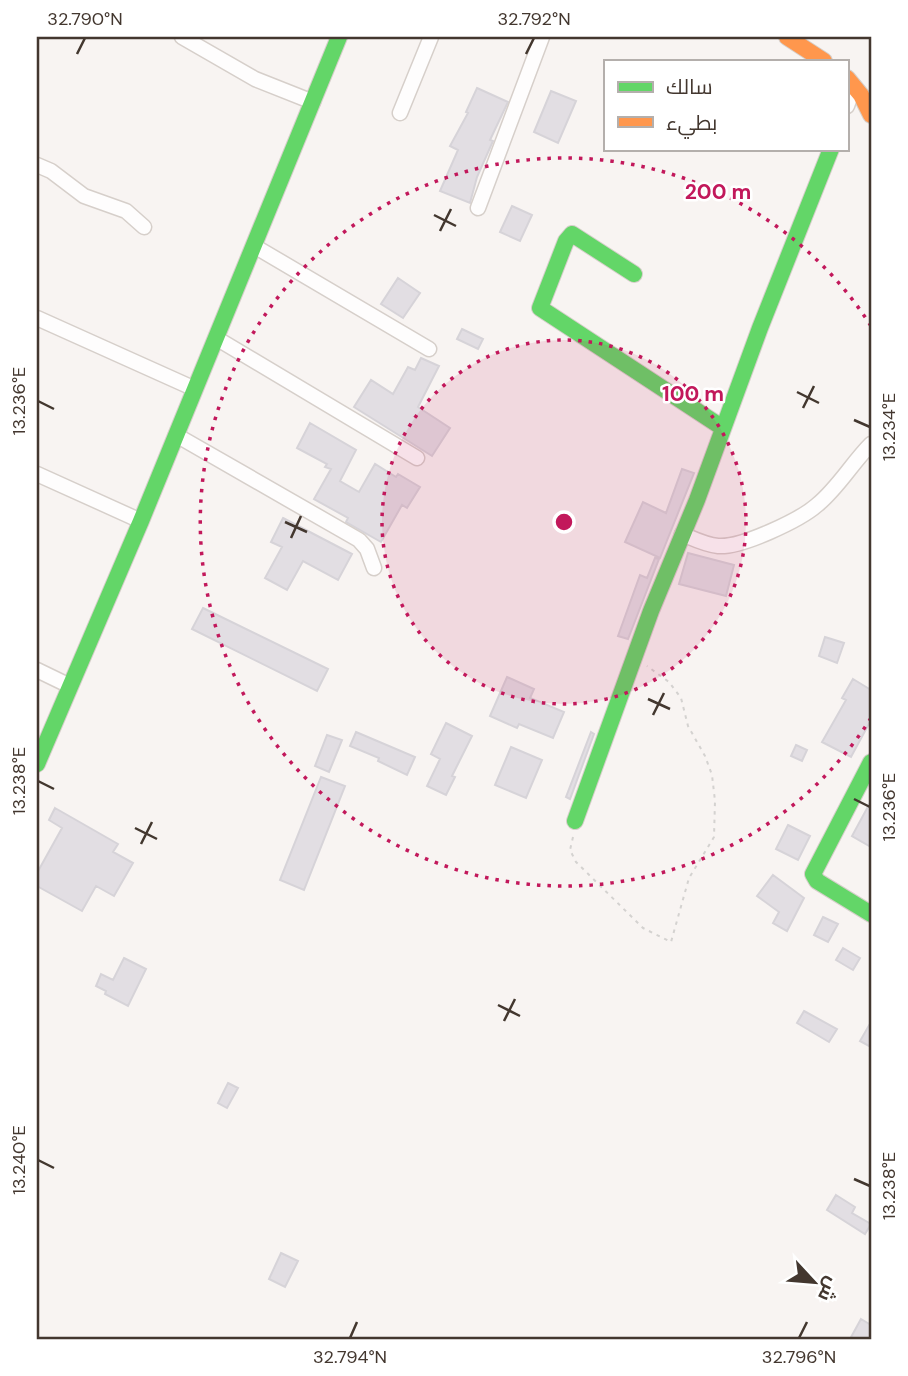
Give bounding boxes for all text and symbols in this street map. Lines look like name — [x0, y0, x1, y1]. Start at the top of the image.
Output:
text: 32.790°N — [47, 7, 123, 31]
text: 32.792°N — [497, 7, 571, 31]
legend — [604, 60, 848, 150]
text: سالك — [666, 73, 713, 101]
text: بطيء — [666, 109, 717, 139]
text: 200 m — [685, 178, 751, 206]
text: 13.236°E — [7, 367, 31, 435]
text: 100 m — [662, 380, 724, 408]
text: 13.234°E — [877, 393, 901, 461]
centre of rings — [552, 510, 576, 534]
text: 13.238°E — [7, 747, 31, 815]
text: 13.236°E — [877, 773, 901, 841]
text: 13.240°E — [7, 1125, 31, 1195]
text: 13.238°E — [877, 1152, 901, 1220]
north arrow — [778, 1246, 848, 1316]
text: ش — [812, 1273, 845, 1306]
text: 32.794°N — [313, 1345, 387, 1369]
text: 32.796°N — [762, 1345, 836, 1369]

